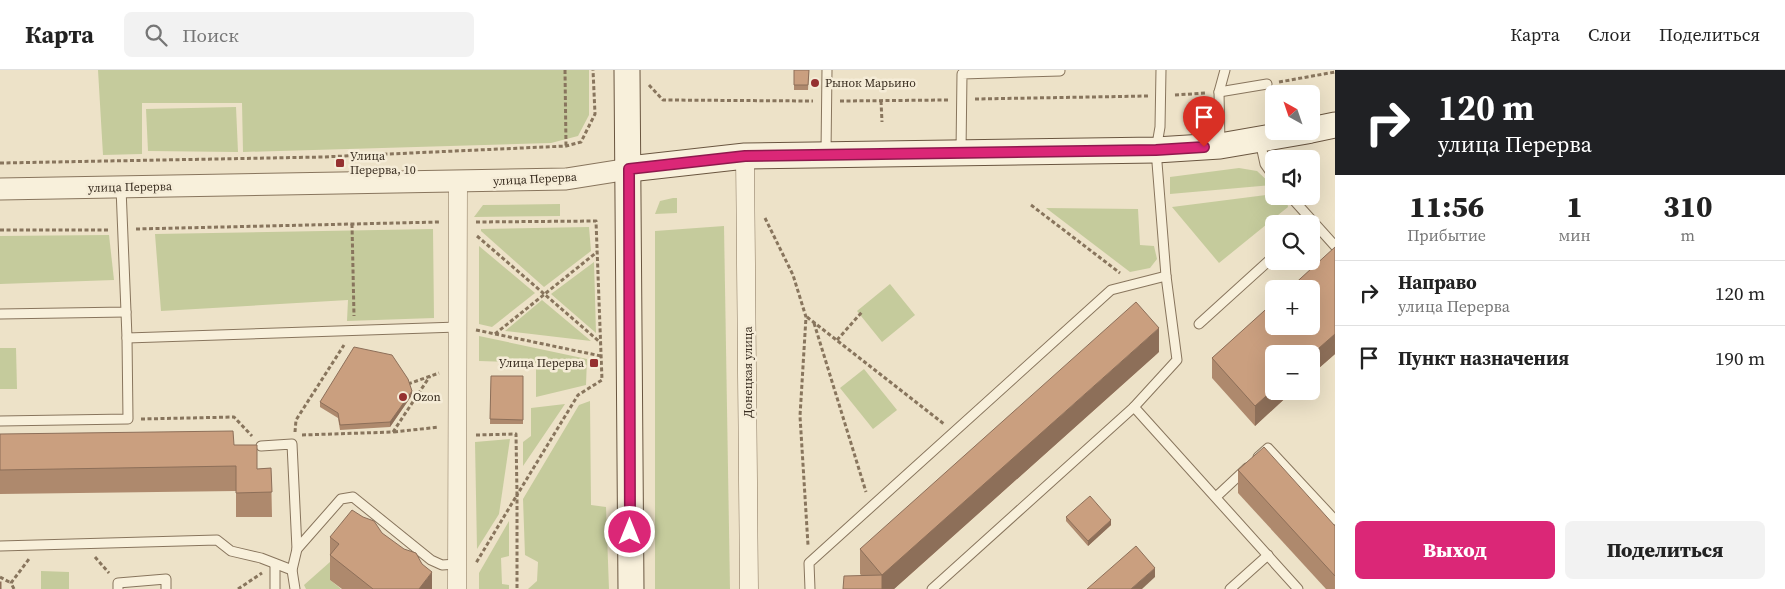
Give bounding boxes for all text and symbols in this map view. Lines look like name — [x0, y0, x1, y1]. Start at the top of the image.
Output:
search box — [124, 12, 474, 57]
text: Карта — [25, 18, 94, 51]
icon: search — [142, 21, 170, 49]
text: Поиск — [182, 22, 239, 48]
text: Карта — [1510, 22, 1560, 47]
text: Слои — [1588, 22, 1631, 47]
text: Поделиться — [1659, 22, 1760, 47]
place label: Рынок Марьино — [825, 75, 916, 91]
marker: Рынок Марьино — [809, 77, 821, 89]
text: 120 m — [1438, 84, 1534, 132]
north arrow — [1265, 85, 1320, 140]
map controls — [1265, 85, 1320, 400]
icon: right — [1355, 90, 1420, 155]
pin — [1183, 96, 1225, 147]
icon: arrive — [1190, 103, 1218, 131]
text: улица Перерва — [1438, 129, 1592, 159]
place label: Улица Перерва, 10 — [350, 148, 416, 178]
button: sound — [1265, 150, 1320, 205]
marker: Улица Перерва, 10 — [334, 157, 346, 169]
street label: улица Перерва — [493, 169, 578, 189]
street label: улица Перерва — [88, 178, 173, 196]
text: 11:56 — [1409, 186, 1484, 227]
text: 1 — [1566, 186, 1583, 227]
text: 310 — [1663, 186, 1713, 227]
button: search — [1265, 215, 1320, 270]
text: Прибытие — [1407, 224, 1486, 246]
text: мин — [1558, 224, 1591, 246]
text: m — [1681, 224, 1695, 246]
text: Направо — [1398, 269, 1477, 295]
icon: right — [1355, 279, 1383, 307]
button: + — [1265, 280, 1320, 335]
text: 120 m — [1715, 280, 1765, 306]
text: улица Перерва — [1398, 295, 1510, 317]
street label: Донецкая улица — [740, 325, 756, 418]
icon: arrive — [1355, 344, 1383, 372]
button: − — [1265, 345, 1320, 400]
text: Пункт назначения — [1398, 345, 1569, 371]
text: 190 m — [1715, 345, 1765, 371]
place label: Улица Перерва — [499, 355, 585, 371]
marker: Улица Перерва — [588, 357, 600, 369]
place label: Ozon — [413, 389, 441, 405]
marker: Ozon — [397, 391, 409, 403]
position arrow — [603, 505, 655, 557]
button: Выход — [1355, 521, 1555, 579]
button: Поделиться — [1565, 521, 1765, 579]

